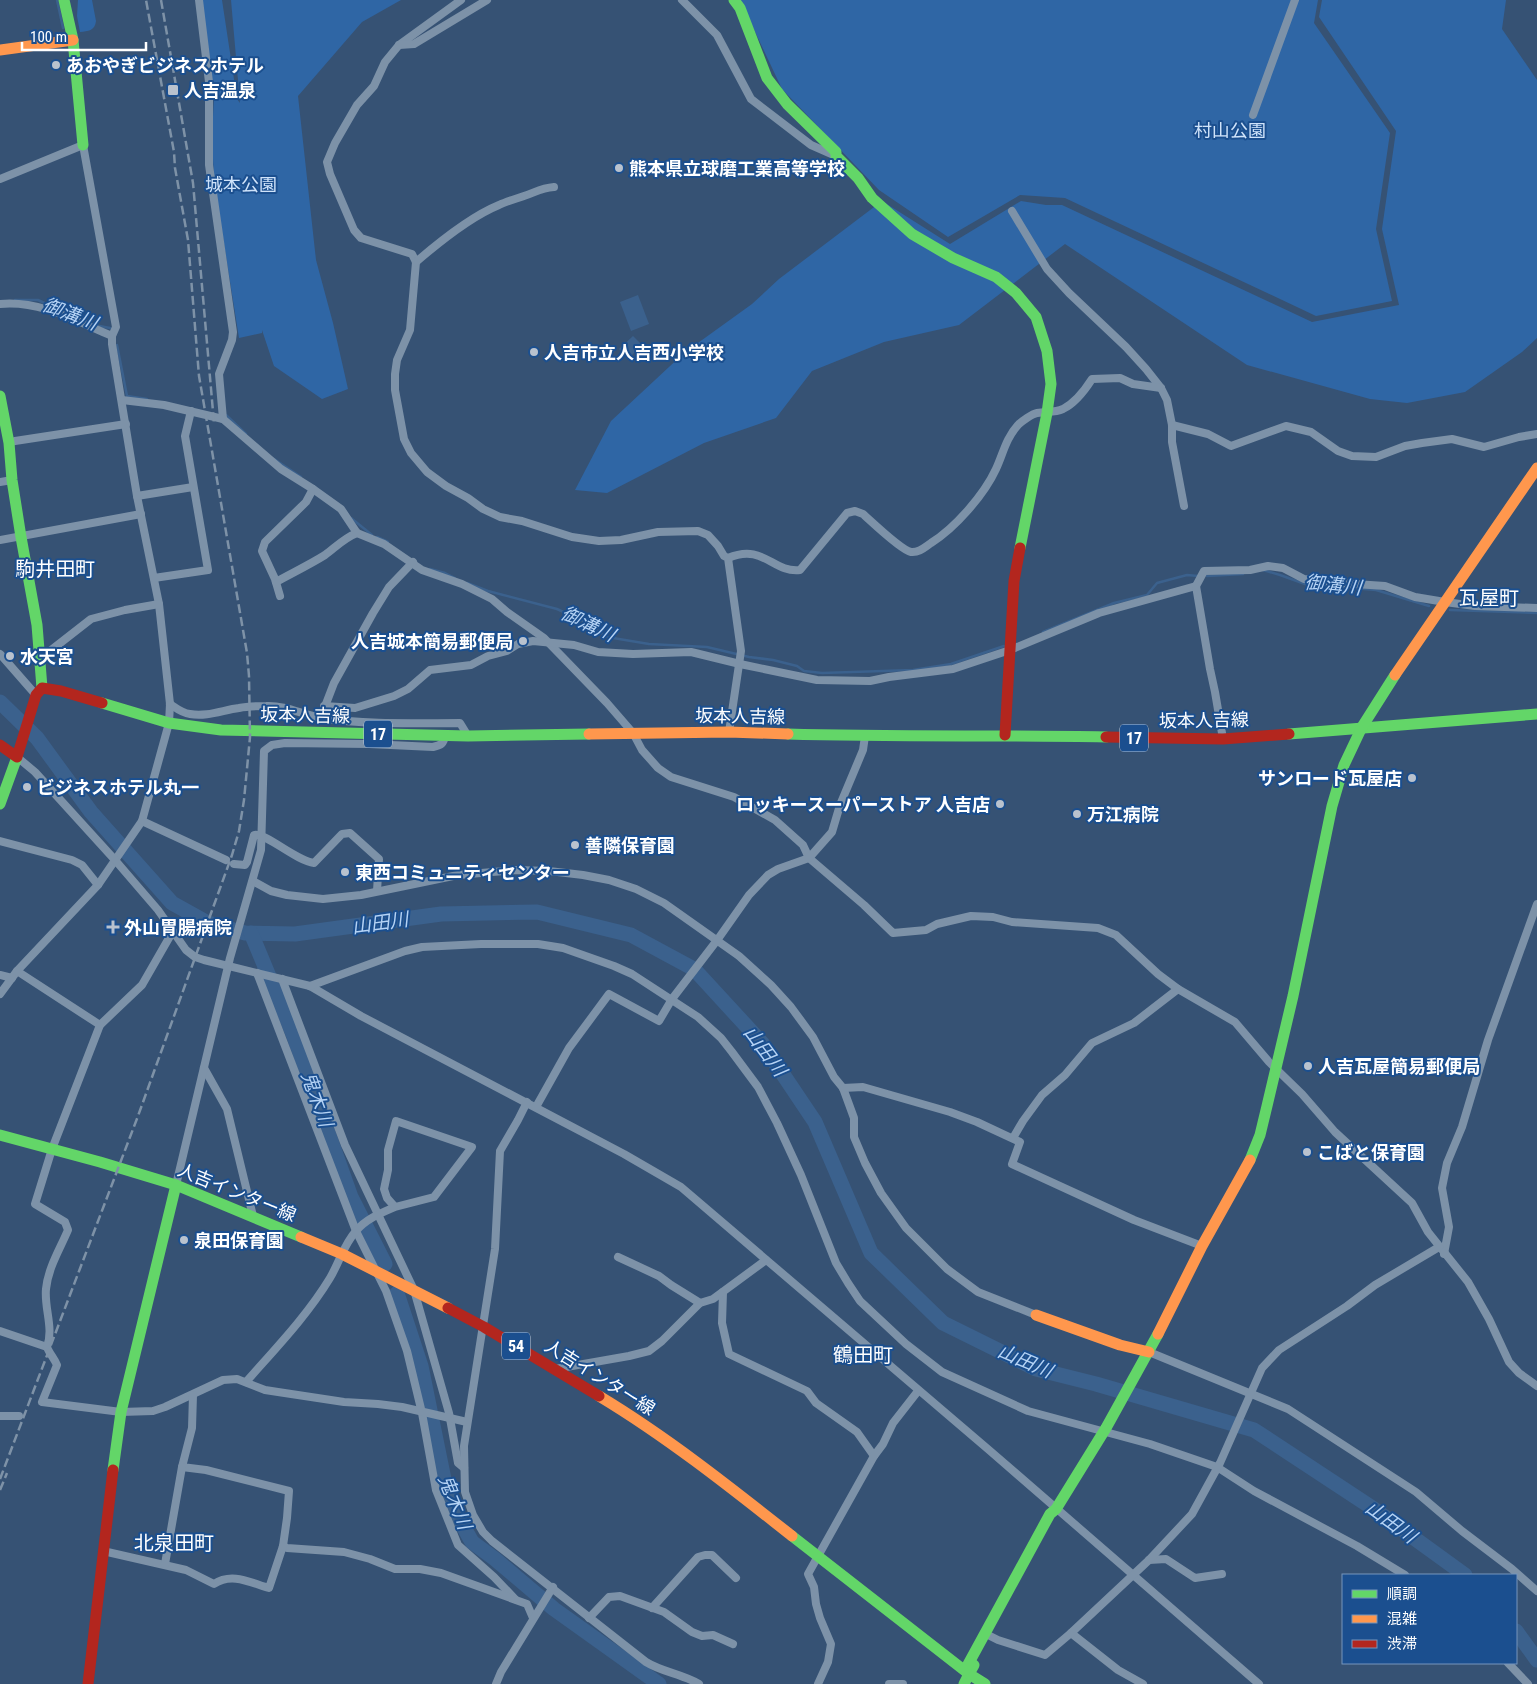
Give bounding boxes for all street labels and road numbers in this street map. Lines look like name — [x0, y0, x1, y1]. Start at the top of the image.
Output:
street label: 坂本人吉線 — [260, 704, 350, 726]
street label: 坂本人吉線 — [695, 705, 785, 727]
street label: 坂本人吉線 — [1159, 709, 1249, 731]
road number: 17 — [364, 721, 392, 748]
road number: 17 — [1120, 724, 1148, 751]
street label: 人吉インター線 — [175, 1159, 299, 1225]
road number: 54 — [502, 1332, 530, 1360]
street label: 人吉インター線 — [541, 1335, 659, 1419]

